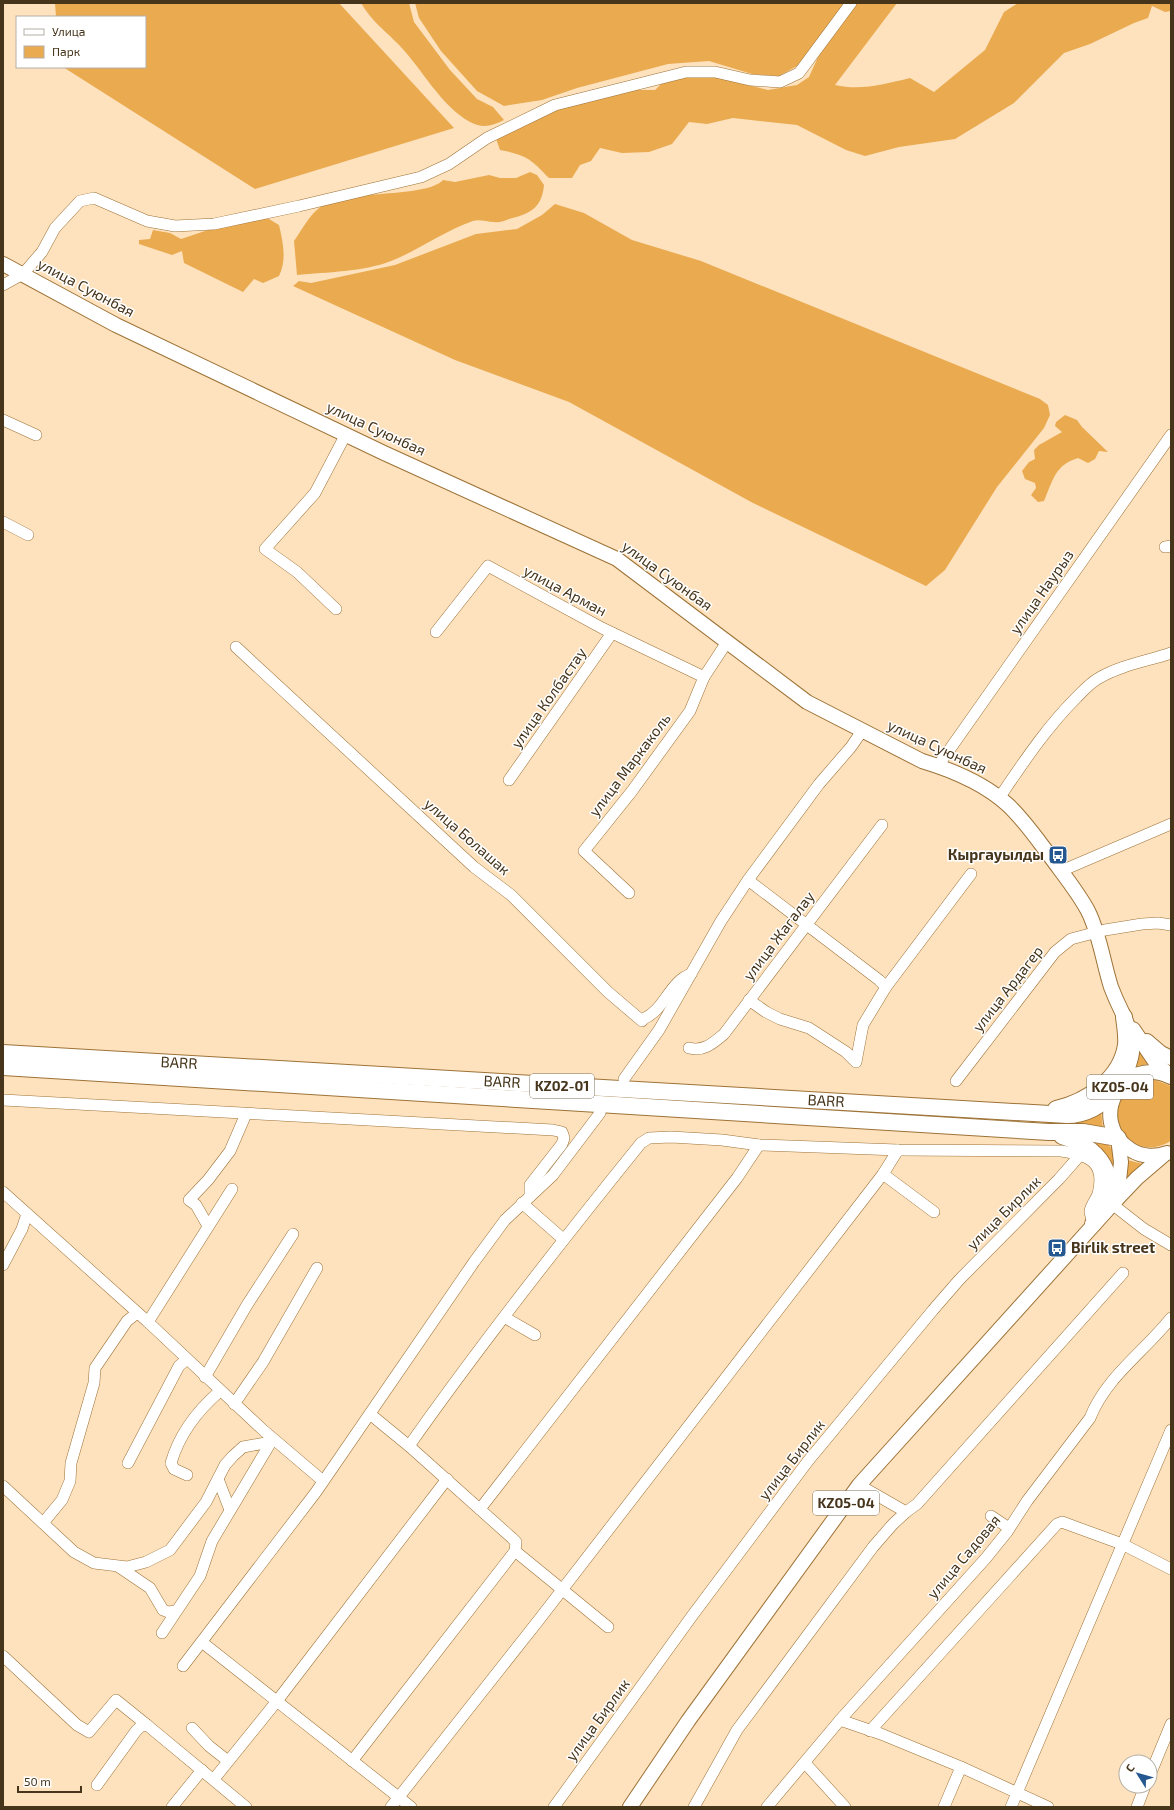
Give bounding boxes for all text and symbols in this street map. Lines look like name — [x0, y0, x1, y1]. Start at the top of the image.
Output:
legend — [16, 16, 146, 68]
text: Улица — [52, 24, 85, 38]
text: Парк — [52, 44, 81, 58]
street label: улица Суюнбая — [34, 254, 138, 321]
street label: улица Суюнбая — [324, 397, 429, 460]
street label: улица Суюнбая — [618, 536, 716, 615]
street label: улица Наурыз — [1006, 546, 1078, 638]
street label: улица Арман — [520, 561, 610, 620]
street label: улица Колбастау — [507, 644, 590, 752]
street label: улица Маркаколь — [585, 709, 675, 820]
street label: улица Суюнбая — [885, 715, 990, 778]
street label: улица Болашак — [420, 794, 514, 879]
bus stop icon: Кыргауылды — [1047, 844, 1069, 866]
place label: Кыргауылды — [948, 845, 1044, 863]
street label: улица Жагалау — [739, 887, 818, 984]
street label: улица Ардагер — [968, 942, 1047, 1036]
street label: BARR — [160, 1052, 198, 1072]
street label: BARR — [483, 1071, 521, 1091]
road number: KZ02-01 — [530, 1074, 594, 1098]
road number: KZ05-04 — [1087, 1075, 1153, 1099]
street label: BARR — [807, 1090, 845, 1110]
street label: улица Бирлик — [963, 1172, 1045, 1254]
bus stop icon: Birlik street — [1046, 1237, 1068, 1259]
place label: Birlik street — [1071, 1238, 1155, 1256]
street label: улица Бирлик — [754, 1416, 829, 1504]
road number: KZ05-04 — [813, 1491, 879, 1515]
street label: улица Садовая — [923, 1511, 1004, 1603]
street label: улица Бирлик — [561, 1675, 634, 1765]
north arrow — [1118, 1754, 1158, 1794]
text: С — [1122, 1761, 1137, 1774]
scale bar — [18, 1768, 81, 1794]
text: 50 m — [24, 1774, 51, 1788]

